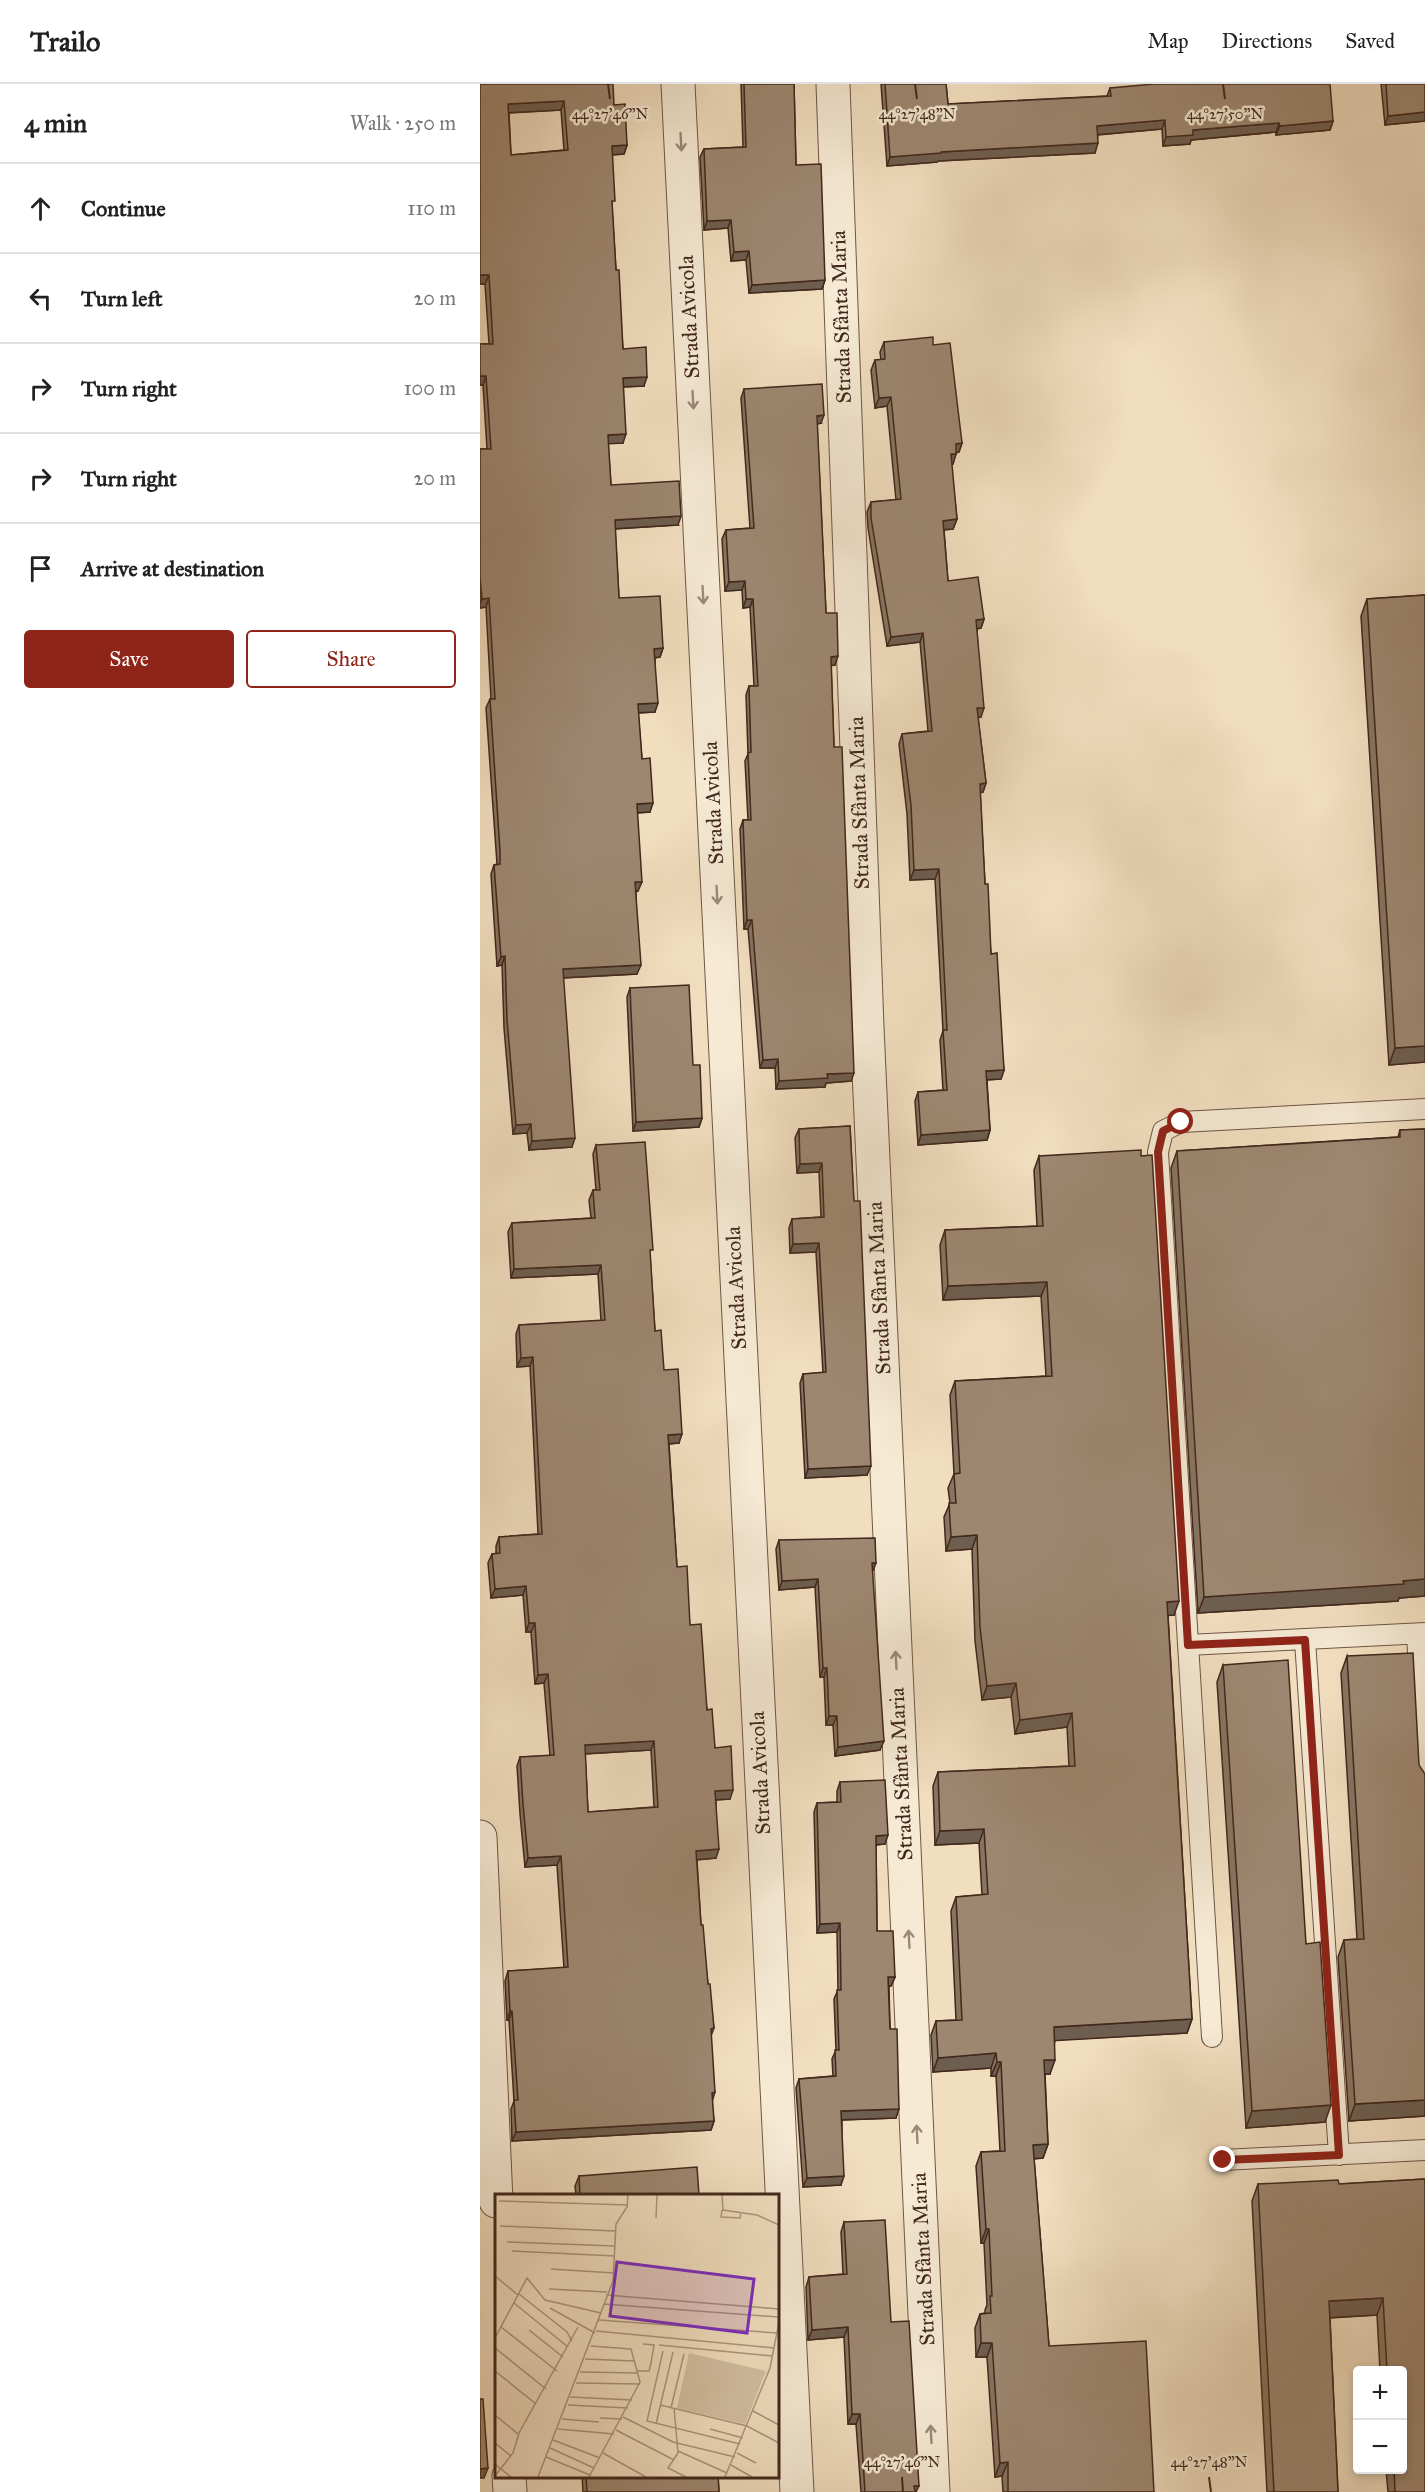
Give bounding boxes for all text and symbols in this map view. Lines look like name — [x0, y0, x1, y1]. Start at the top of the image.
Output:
text: Trailo — [30, 24, 100, 59]
text: Map — [1148, 28, 1189, 54]
text: Directions — [1222, 28, 1312, 54]
text: Saved — [1345, 28, 1395, 54]
text: 44°27'46"N — [572, 105, 649, 123]
text: 44°27'48"N — [879, 105, 956, 123]
text: 44°27'50"N — [1187, 105, 1263, 123]
text: 4 min — [24, 107, 87, 139]
text: Walk · 250 m — [350, 111, 456, 135]
one-way arrow — [675, 132, 686, 152]
icon: ahead — [24, 192, 57, 225]
text: Continue — [81, 195, 166, 222]
text: 110 m — [408, 196, 456, 220]
street label: Strada Sfânta Maria — [825, 230, 857, 404]
street label: Strada Avicola — [673, 255, 705, 379]
icon: left — [24, 282, 57, 315]
text: Turn left — [81, 285, 163, 312]
text: 20 m — [413, 286, 456, 310]
icon: right — [24, 372, 57, 405]
text: Turn right — [81, 375, 177, 402]
text: 100 m — [404, 376, 456, 400]
one-way arrow — [688, 390, 699, 410]
icon: right — [24, 462, 57, 495]
text: Turn right — [81, 465, 177, 492]
text: 20 m — [413, 466, 456, 490]
icon: arrive — [24, 552, 57, 585]
text: Arrive at destination — [81, 555, 264, 582]
one-way arrow — [697, 584, 708, 604]
button: Save — [24, 630, 234, 688]
button: Share — [246, 630, 456, 688]
street label: Strada Sfânta Maria — [843, 716, 875, 890]
street label: Strada Avicola — [697, 741, 729, 865]
one-way arrow — [712, 884, 723, 904]
route start — [1167, 1108, 1193, 1134]
street label: Strada Sfânta Maria — [861, 1201, 897, 1375]
street label: Strada Avicola — [720, 1226, 752, 1350]
one-way arrow — [891, 1651, 902, 1671]
street label: Strada Sfânta Maria — [883, 1687, 919, 1861]
street label: Strada Avicola — [744, 1711, 776, 1835]
one-way arrow — [903, 1930, 914, 1950]
one-way arrow — [912, 2124, 923, 2144]
route end — [1209, 2146, 1235, 2172]
street label: Strada Sfânta Maria — [905, 2172, 941, 2346]
inset map — [495, 2194, 778, 2477]
map controls — [1353, 2366, 1407, 2474]
button: + — [1353, 2366, 1407, 2420]
button: − — [1353, 2420, 1407, 2474]
one-way arrow — [925, 2424, 936, 2444]
text: 44°27'46"N — [864, 2453, 941, 2471]
text: 44°27'48"N — [1171, 2453, 1248, 2471]

